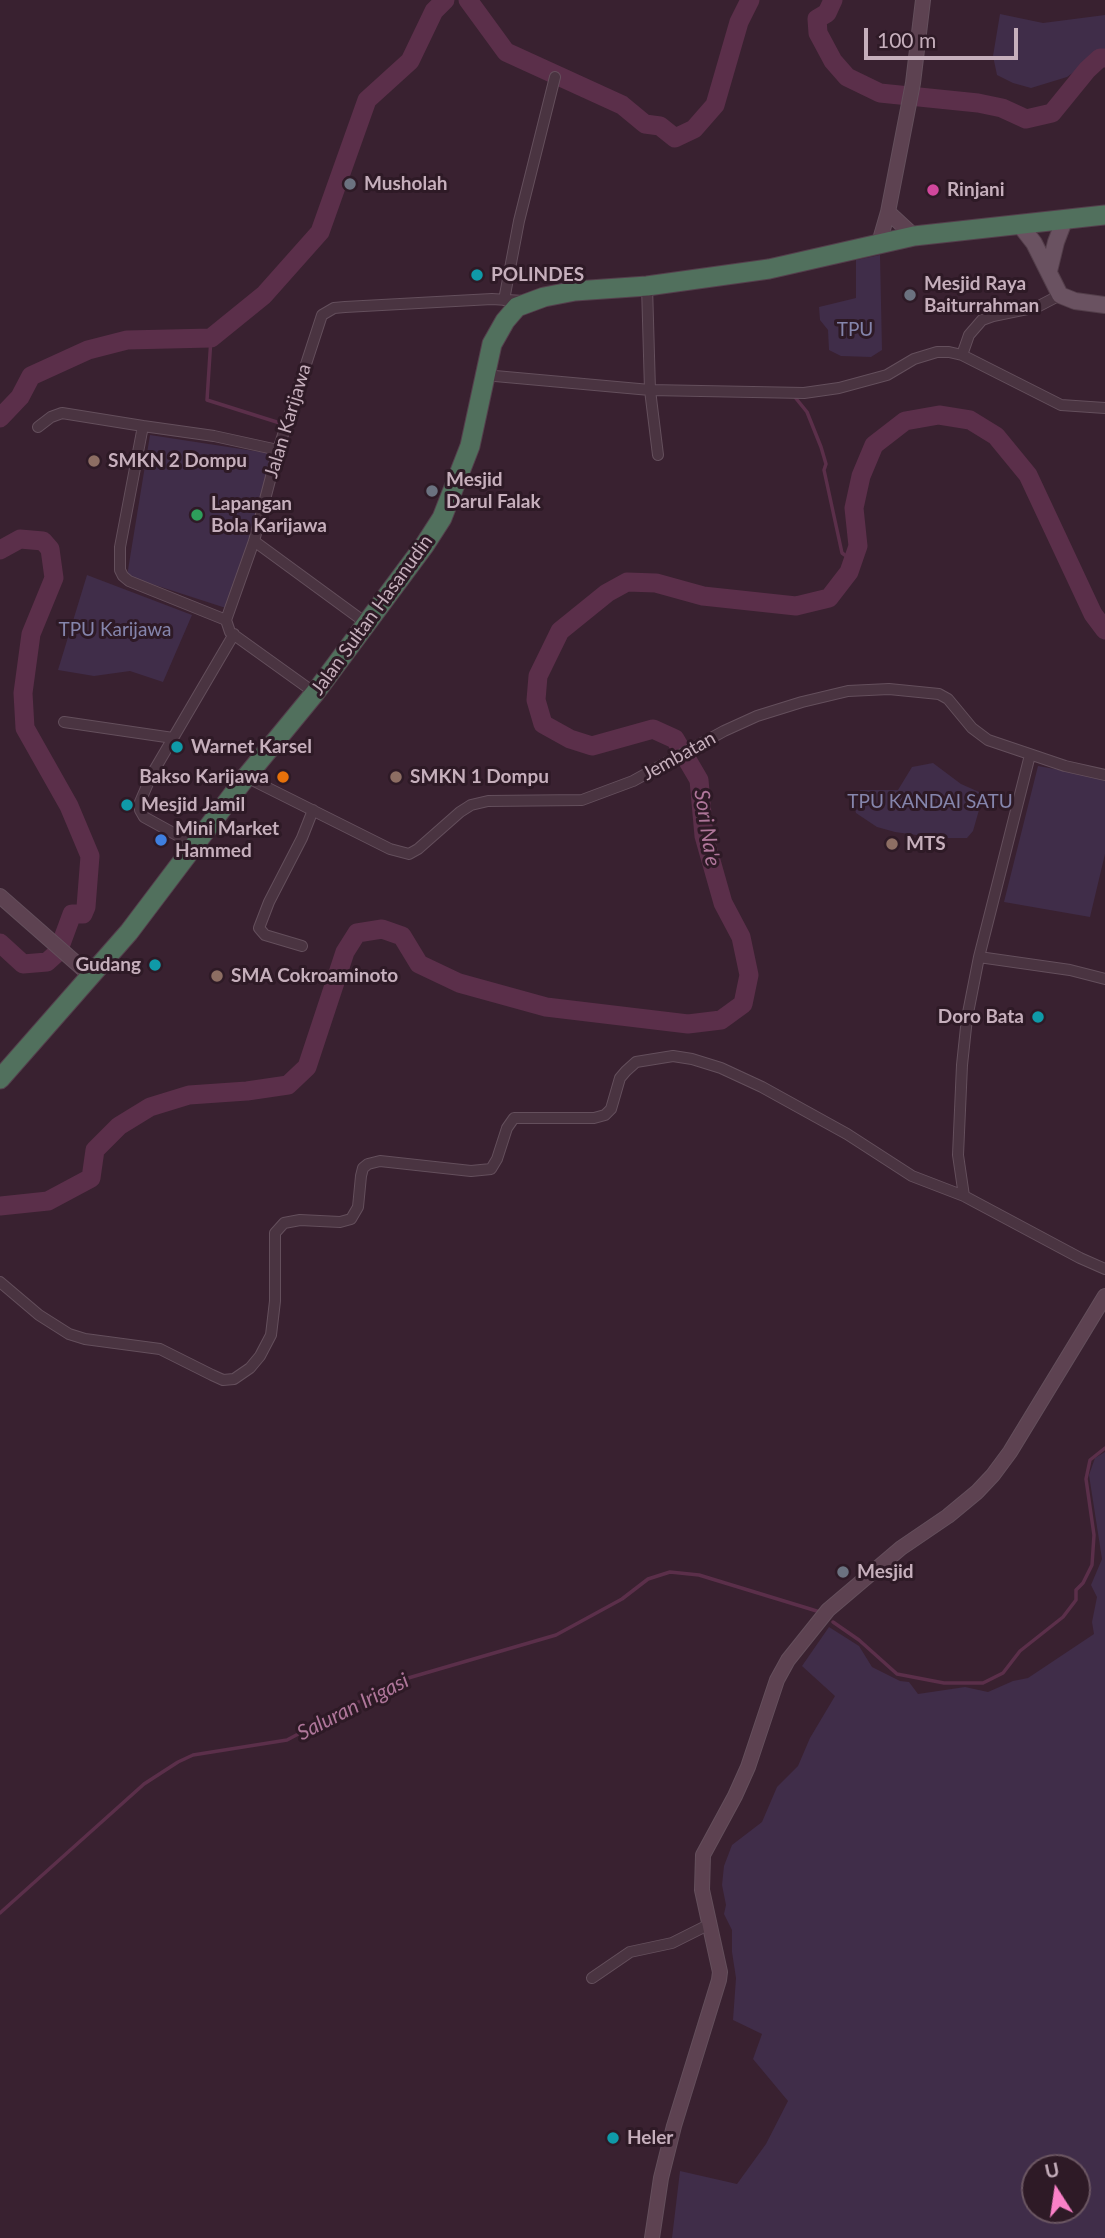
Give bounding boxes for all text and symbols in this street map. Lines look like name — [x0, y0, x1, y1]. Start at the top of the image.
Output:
scale bar — [867, 14, 1021, 58]
text: 100 m — [877, 27, 936, 52]
place label: Musholah — [364, 173, 448, 195]
marker: Musholah — [342, 176, 358, 192]
place label: Rinjani — [947, 179, 1005, 201]
marker: Rinjani — [925, 182, 941, 198]
place label: POLINDES — [491, 264, 584, 286]
marker: POLINDES — [469, 267, 485, 283]
place label: Mesjid Raya Baiturrahman — [924, 273, 1039, 317]
marker: Mesjid Raya Baiturrahman — [902, 287, 918, 303]
park label: TPU — [837, 319, 873, 341]
street label: Jalan Karijawa — [260, 361, 316, 481]
place label: SMKN 2 Dompu — [108, 450, 247, 472]
marker: SMKN 2 Dompu — [86, 453, 102, 469]
place label: Mesjid Darul Falak — [446, 469, 541, 513]
marker: Mesjid Darul Falak — [424, 483, 440, 499]
place label: Lapangan Bola Karijawa — [211, 493, 327, 537]
marker: Lapangan Bola Karijawa — [189, 507, 205, 523]
street label: Jalan Sultan Hasanudin — [306, 531, 438, 699]
park label: TPU Karijawa — [58, 619, 172, 641]
street label: Jembatan — [638, 727, 720, 785]
place label: Warnet Karsel — [191, 736, 312, 758]
marker: Warnet Karsel — [169, 739, 185, 755]
place label: Bakso Karijawa — [139, 766, 269, 788]
place label: SMKN 1 Dompu — [410, 766, 549, 788]
marker: Bakso Karijawa — [275, 769, 291, 785]
marker: SMKN 1 Dompu — [388, 769, 404, 785]
water label: Sori Na'e — [689, 788, 725, 868]
park label: TPU KANDAI SATU — [847, 791, 1013, 813]
place label: Mesjid Jamil — [141, 794, 245, 816]
marker: Mesjid Jamil — [119, 797, 135, 813]
place label: Mini Market Hammed — [175, 818, 279, 862]
marker: Mini Market Hammed — [153, 832, 169, 848]
place label: MTS — [906, 833, 946, 855]
marker: MTS — [884, 836, 900, 852]
place label: Gudang — [75, 954, 141, 976]
marker: Gudang — [147, 957, 163, 973]
place label: SMA Cokroaminoto — [231, 965, 398, 987]
marker: SMA Cokroaminoto — [209, 968, 225, 984]
place label: Doro Bata — [938, 1006, 1024, 1028]
marker: Doro Bata — [1030, 1009, 1046, 1025]
place label: Mesjid — [857, 1561, 914, 1583]
marker: Mesjid — [835, 1564, 851, 1580]
water label: Saluran Irigasi — [293, 1668, 413, 1746]
place label: Heler — [627, 2127, 673, 2149]
marker: Heler — [605, 2130, 621, 2146]
north arrow — [1021, 2154, 1091, 2224]
text: U — [1043, 2157, 1061, 2183]

